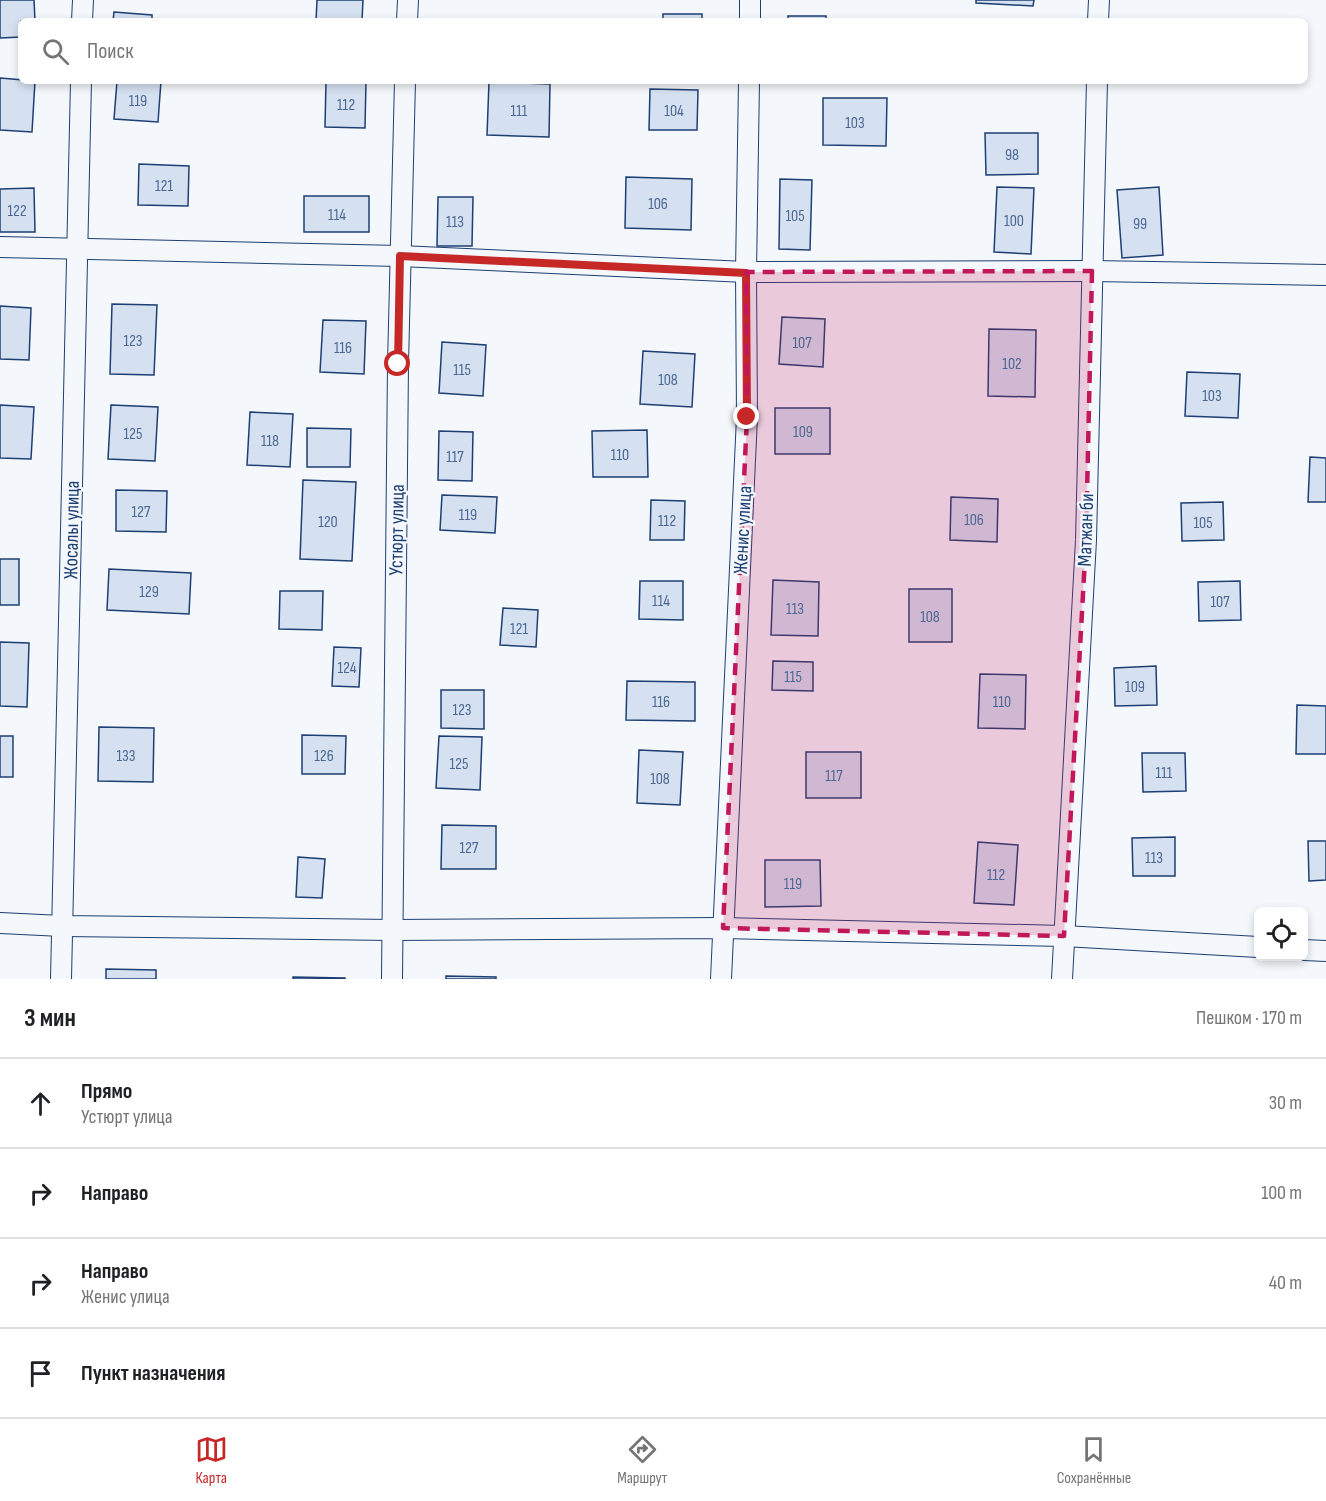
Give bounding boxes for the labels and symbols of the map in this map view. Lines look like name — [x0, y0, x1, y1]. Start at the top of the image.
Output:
house number: 119 — [129, 92, 147, 111]
house number: 112 — [337, 96, 355, 115]
house number: 111 — [511, 102, 528, 121]
house number: 104 — [664, 102, 684, 121]
house number: 103 — [845, 114, 865, 133]
house number: 98 — [1005, 146, 1019, 165]
house number: 121 — [155, 177, 173, 196]
house number: 106 — [648, 195, 668, 214]
house number: 122 — [8, 202, 26, 221]
house number: 114 — [328, 206, 346, 225]
house number: 105 — [785, 207, 805, 226]
house number: 100 — [1004, 212, 1024, 231]
house number: 113 — [446, 213, 464, 232]
house number: 99 — [1133, 215, 1147, 234]
house number: 123 — [123, 332, 143, 351]
house number: 107 — [792, 334, 812, 353]
house number: 116 — [334, 339, 352, 358]
route start — [384, 350, 410, 376]
house number: 102 — [1002, 355, 1022, 374]
house number: 115 — [453, 361, 471, 380]
house number: 108 — [658, 371, 678, 390]
house number: 103 — [1202, 387, 1222, 406]
route end — [733, 403, 759, 429]
house number: 109 — [793, 423, 813, 442]
house number: 125 — [124, 425, 142, 444]
house number: 118 — [261, 432, 279, 451]
house number: 110 — [611, 446, 629, 465]
house number: 117 — [446, 448, 464, 467]
street label: Жосалы улица — [59, 480, 85, 580]
street label: Устюрт улица — [384, 484, 410, 576]
street label: Женис улица — [729, 485, 757, 575]
street label: Матжан би — [1073, 493, 1099, 567]
house number: 127 — [132, 503, 151, 522]
house number: 119 — [459, 506, 477, 525]
house number: 106 — [964, 511, 984, 530]
house number: 112 — [658, 512, 676, 531]
house number: 120 — [318, 513, 338, 532]
house number: 105 — [1193, 514, 1213, 533]
house number: 129 — [139, 583, 159, 602]
house number: 114 — [652, 592, 670, 611]
house number: 107 — [1210, 593, 1230, 612]
house number: 113 — [786, 600, 804, 619]
house number: 108 — [920, 608, 940, 627]
house number: 121 — [510, 620, 528, 639]
house number: 124 — [338, 659, 357, 678]
house number: 115 — [784, 668, 802, 687]
house number: 109 — [1125, 678, 1145, 697]
house number: 116 — [652, 693, 670, 712]
house number: 110 — [993, 693, 1011, 712]
house number: 123 — [452, 701, 472, 720]
house number: 133 — [116, 747, 136, 766]
house number: 126 — [314, 747, 334, 766]
house number: 125 — [450, 755, 468, 774]
house number: 111 — [1156, 764, 1173, 783]
house number: 117 — [825, 767, 843, 786]
house number: 108 — [650, 770, 670, 789]
house number: 127 — [460, 839, 479, 858]
house number: 113 — [1145, 849, 1163, 868]
house number: 112 — [987, 866, 1005, 885]
house number: 119 — [784, 875, 802, 894]

